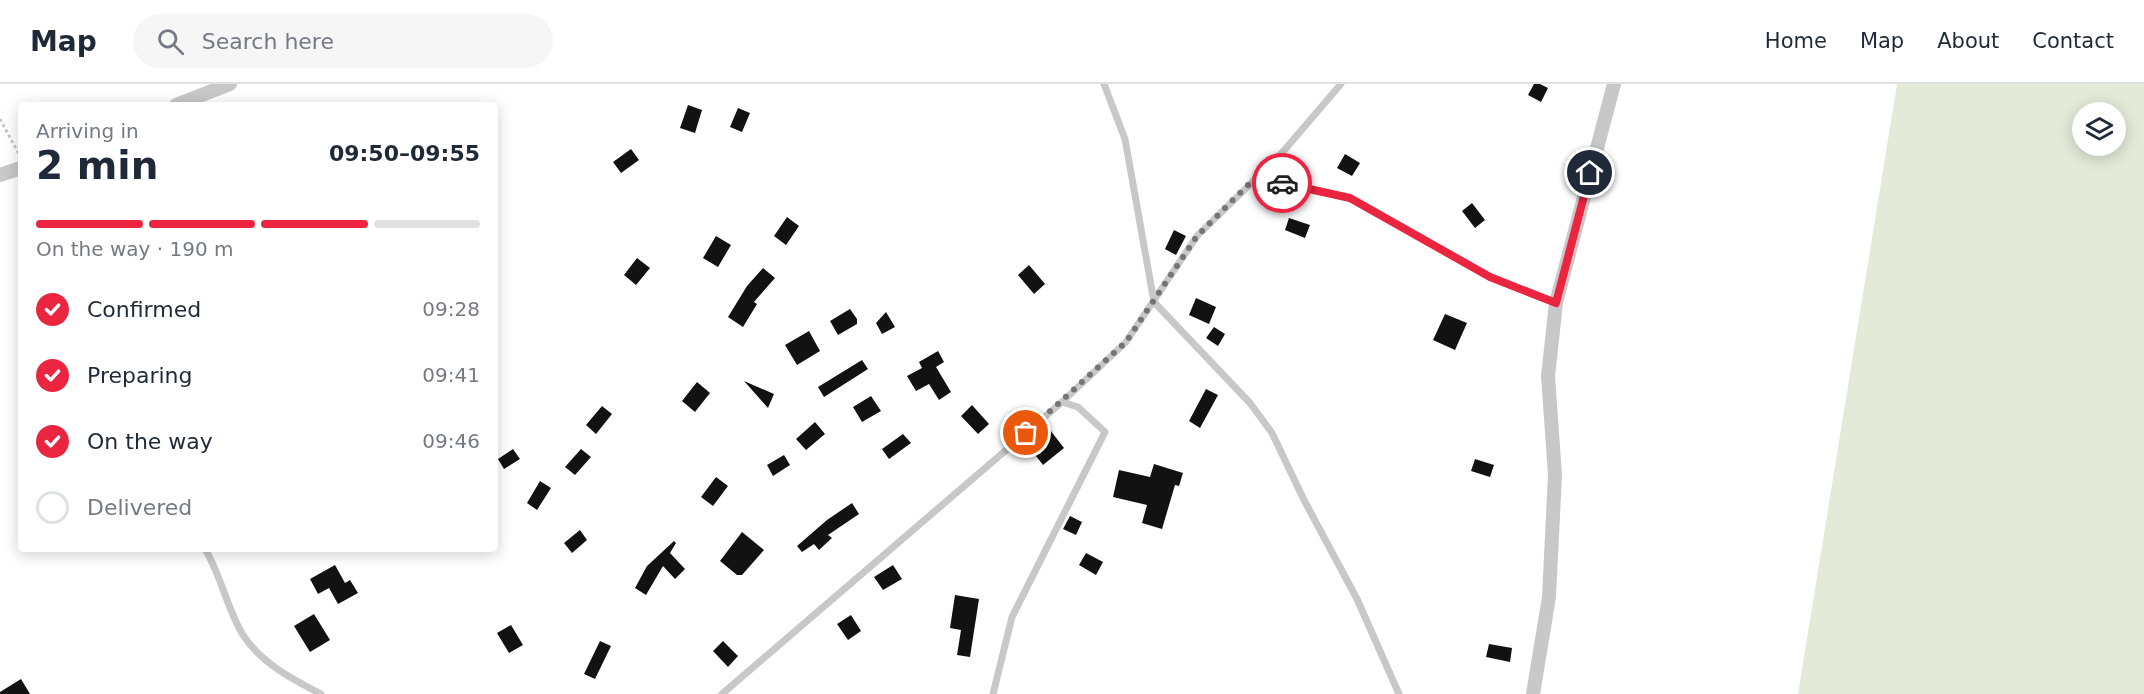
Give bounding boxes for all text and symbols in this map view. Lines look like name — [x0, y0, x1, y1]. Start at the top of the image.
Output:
search box — [133, 14, 553, 68]
text: Map — [30, 25, 97, 58]
icon: search — [154, 25, 187, 58]
text: Search here — [202, 29, 334, 54]
text: Home — [1765, 29, 1827, 53]
text: Map — [1860, 29, 1904, 53]
text: About — [1937, 29, 1999, 53]
text: Contact — [2032, 29, 2114, 53]
map controls — [2072, 102, 2126, 156]
button: layers — [2072, 102, 2126, 156]
text: Arriving in — [36, 119, 139, 143]
text: 09:50–09:55 — [329, 141, 480, 166]
text: 2 min — [36, 143, 158, 188]
pin — [1564, 147, 1615, 198]
courier — [1252, 153, 1312, 213]
icon: home — [1573, 156, 1606, 189]
icon: car — [1266, 167, 1299, 200]
text: On the way · 190 m — [36, 237, 234, 261]
icon: check — [36, 293, 69, 326]
text: Confirmed — [87, 297, 201, 322]
text: 09:28 — [422, 297, 480, 321]
icon: check — [36, 359, 69, 392]
text: Preparing — [87, 363, 193, 388]
text: 09:41 — [422, 363, 480, 387]
pin — [1000, 407, 1051, 458]
icon: bag — [1009, 416, 1042, 449]
icon: check — [36, 425, 69, 458]
text: On the way — [87, 429, 213, 454]
text: 09:46 — [422, 429, 480, 453]
text: Delivered — [87, 495, 192, 520]

